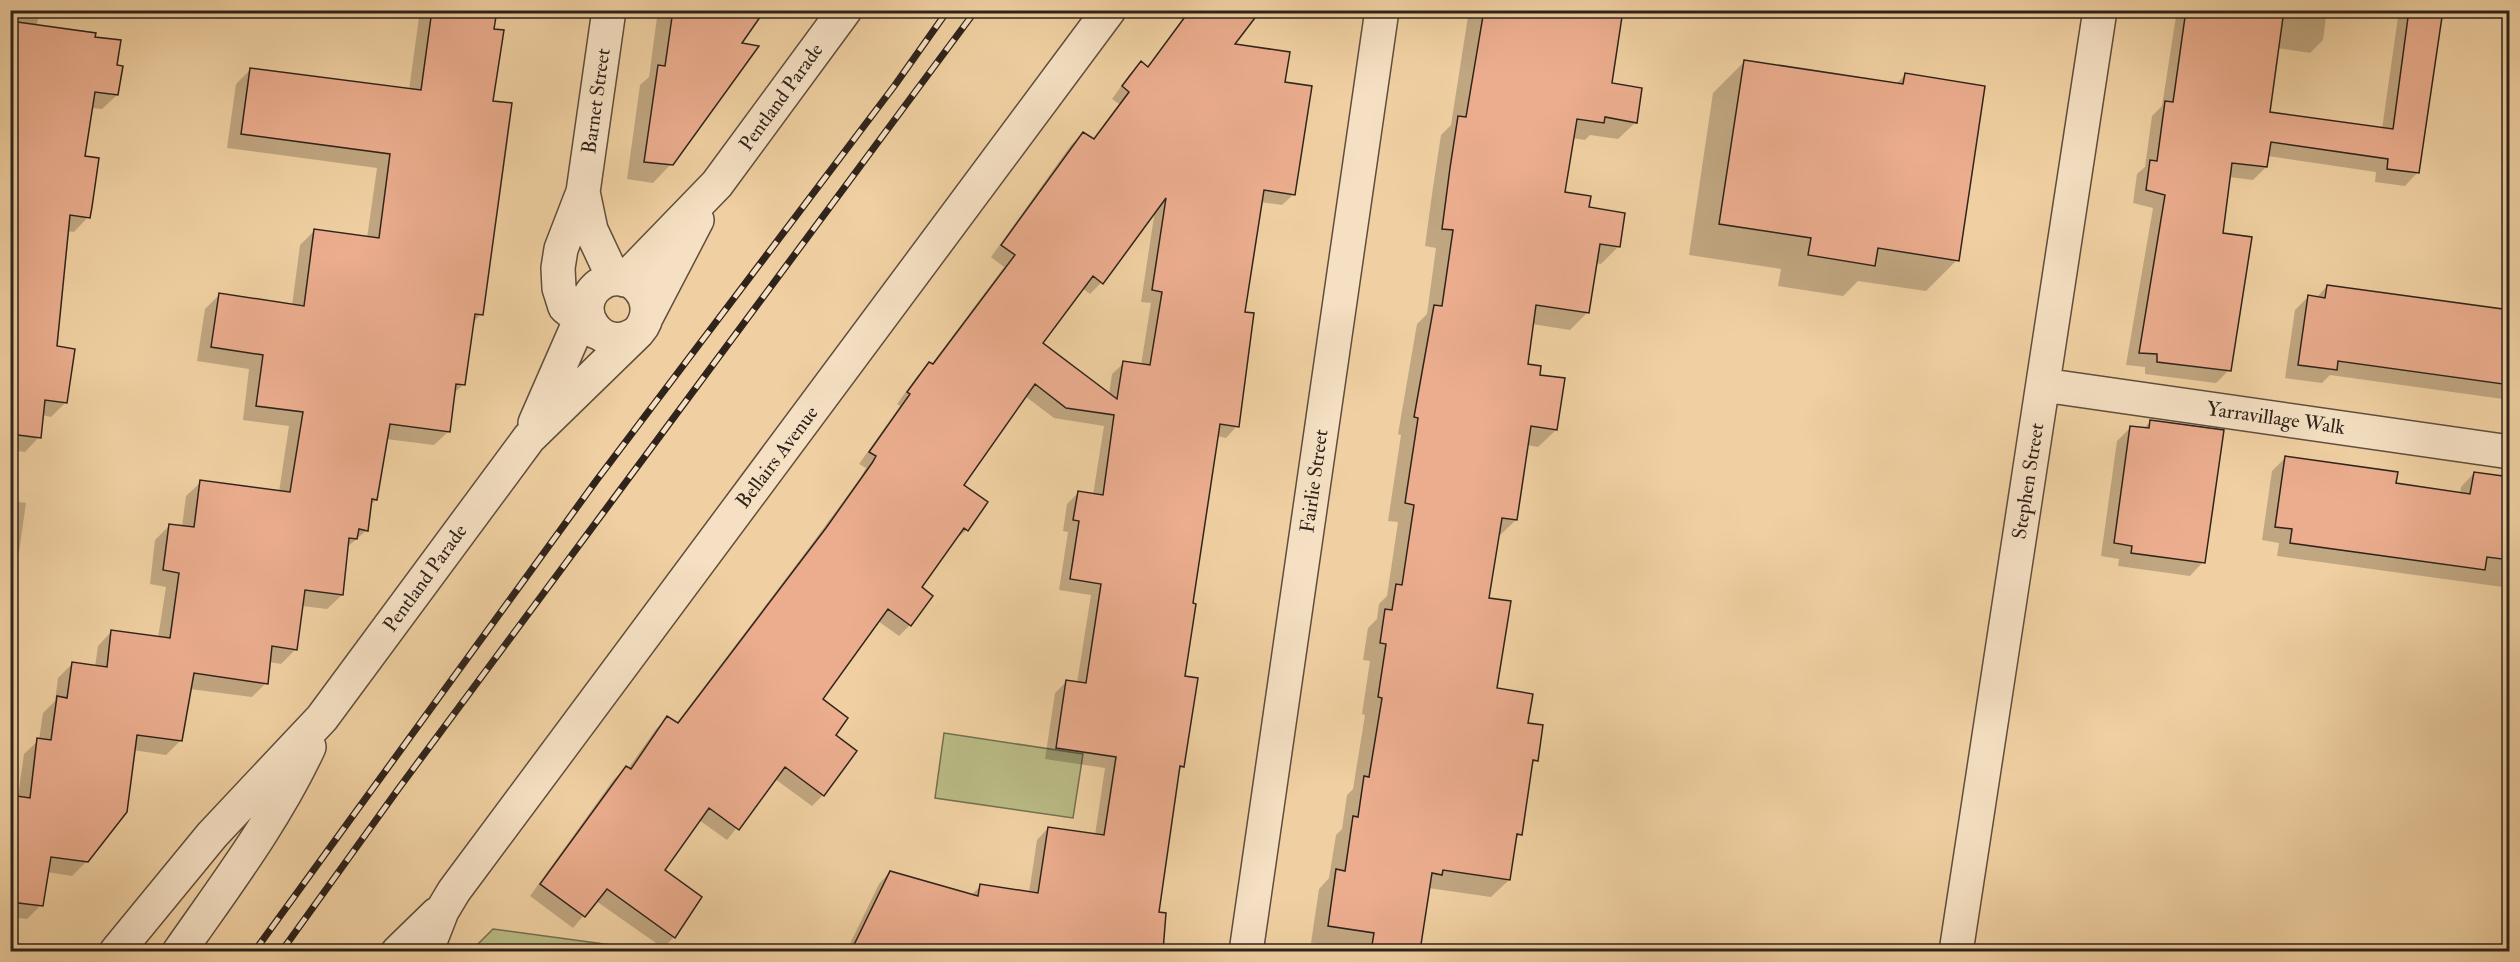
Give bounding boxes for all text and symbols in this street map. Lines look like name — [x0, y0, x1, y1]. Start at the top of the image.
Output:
street label: Pentland Parade — [734, 38, 828, 156]
street label: Barnet Street — [576, 46, 616, 155]
street label: Yarravillage Walk — [2205, 396, 2347, 440]
street label: Bellairs Avenue — [730, 401, 824, 513]
street label: Stephen Street — [2006, 420, 2051, 541]
street label: Fairlie Street — [1294, 427, 1334, 534]
street label: Pentland Parade — [378, 519, 472, 637]

